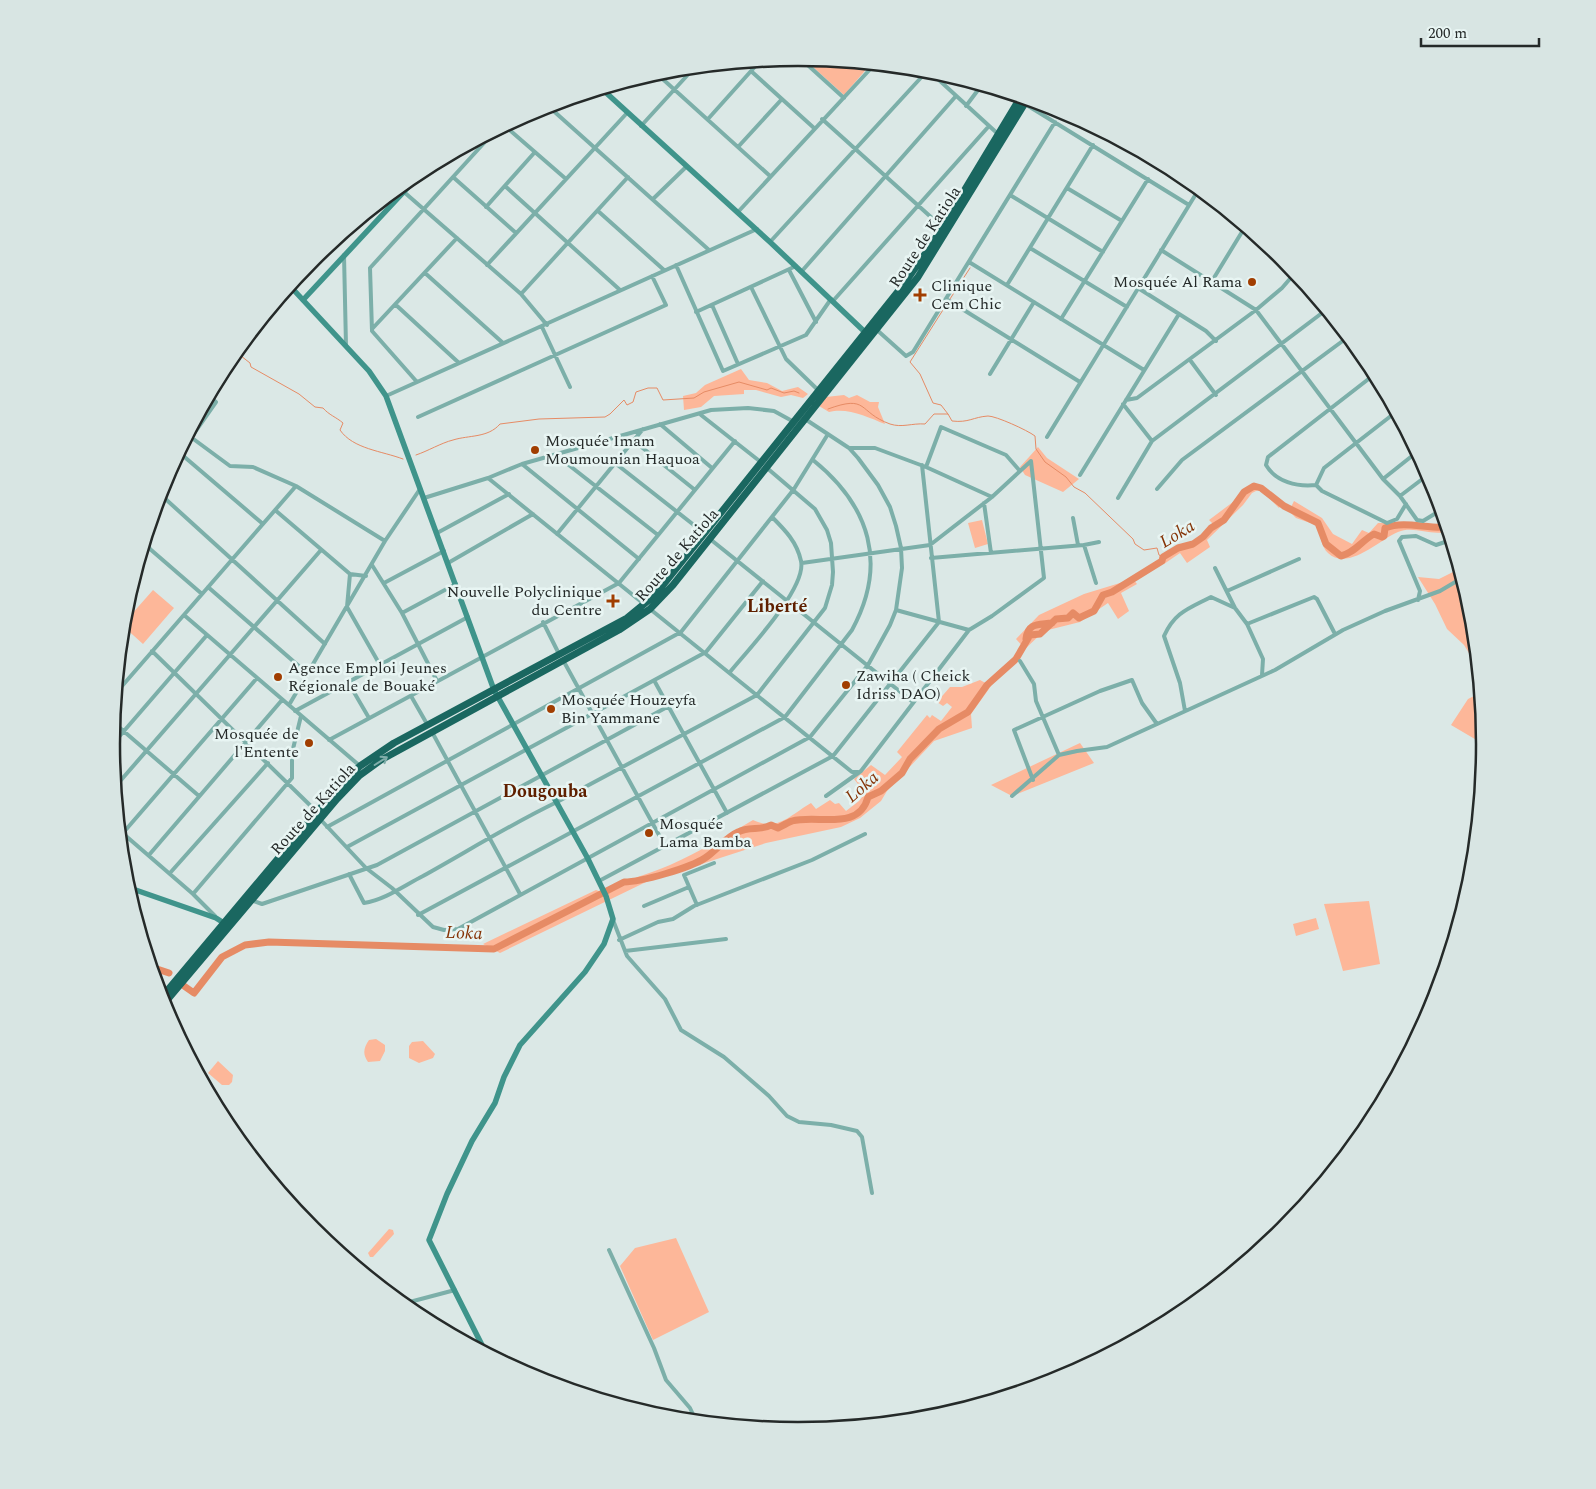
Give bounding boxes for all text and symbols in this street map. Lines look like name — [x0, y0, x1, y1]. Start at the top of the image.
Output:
scale bar — [1421, 15, 1538, 47]
text: 200 m — [1428, 22, 1467, 45]
street label: Route de Katiola — [883, 181, 967, 293]
place label: Mosquée Al Rama — [1113, 270, 1242, 294]
place label: Clinique Cem Chic — [931, 274, 1002, 316]
marker: Mosquée Al Rama — [1246, 276, 1258, 288]
marker: Clinique Cem Chic — [913, 288, 927, 302]
place label: Mosquée Imam Moumounian Haquoa — [545, 429, 700, 471]
marker: Mosquée Imam Moumounian Haquoa — [529, 444, 541, 456]
street label: Route de Katiola — [630, 503, 725, 607]
water label: Loka — [1154, 513, 1200, 555]
place label: Nouvelle Polyclinique du Centre — [447, 580, 602, 622]
district label: Liberté — [747, 593, 807, 620]
marker: Nouvelle Polyclinique du Centre — [606, 594, 620, 608]
place label: Agence Emploi Jeunes Régionale de Bouaké — [288, 656, 447, 698]
place label: Zawiha ( Cheick Idriss DAO) — [856, 664, 971, 706]
marker: Agence Emploi Jeunes Régionale de Bouaké — [272, 671, 284, 683]
marker: Zawiha ( Cheick Idriss DAO) — [840, 679, 852, 691]
place label: Mosquée Houzeyfa Bin Yammane — [561, 688, 696, 730]
marker: Mosquée Houzeyfa Bin Yammane — [545, 703, 557, 715]
place label: Mosquée de l'Entente — [214, 722, 299, 764]
marker: Mosquée de l'Entente — [303, 737, 315, 749]
one-way arrow — [374, 755, 388, 766]
street label: Route de Katiola — [265, 757, 361, 861]
water label: Loka — [839, 765, 885, 809]
district label: Dougouba — [503, 778, 588, 805]
place label: Mosquée Lama Bamba — [659, 812, 751, 854]
marker: Mosquée Lama Bamba — [643, 827, 655, 839]
water label: Loka — [445, 919, 483, 947]

